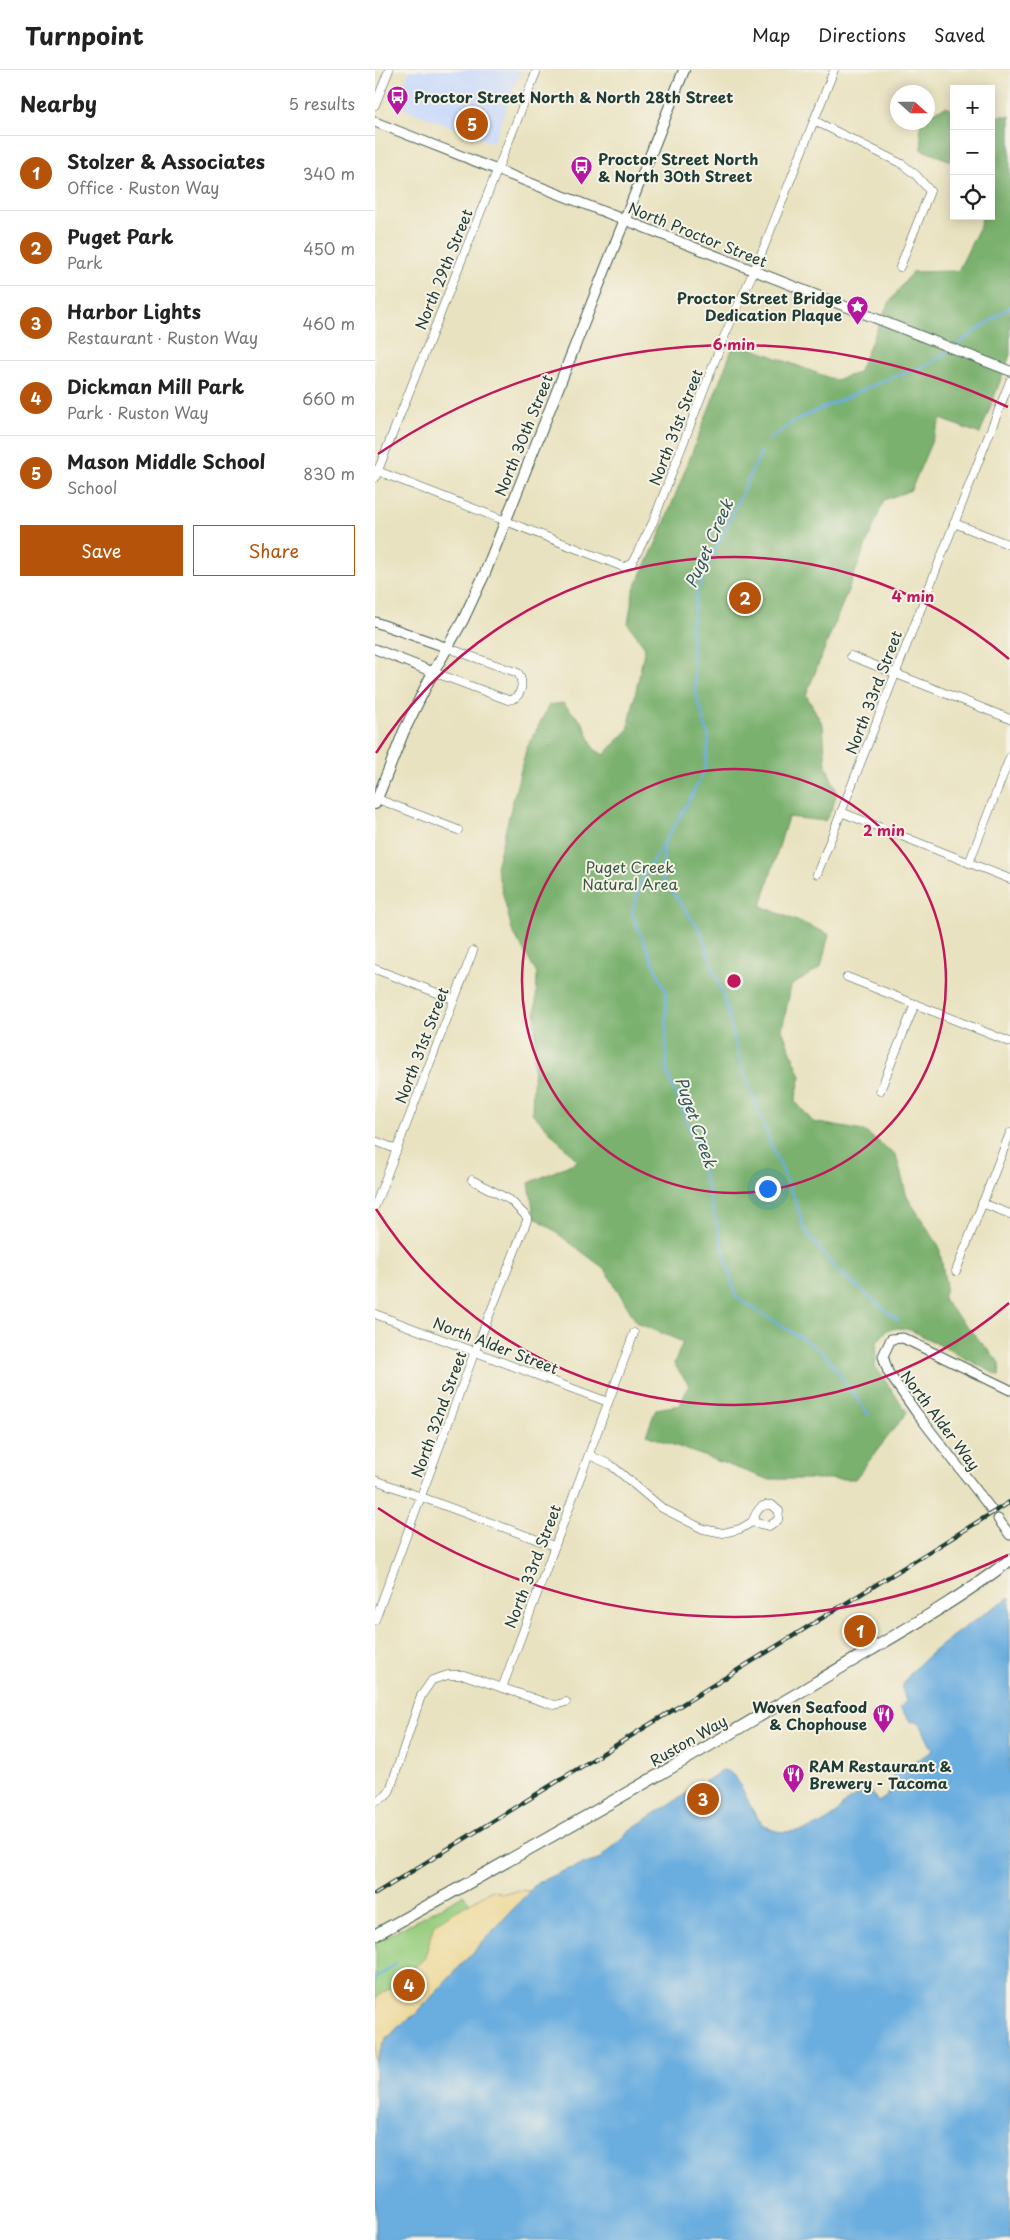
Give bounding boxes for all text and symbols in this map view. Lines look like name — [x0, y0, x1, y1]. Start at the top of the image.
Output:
text: Turnpoint — [25, 17, 144, 53]
text: Map — [752, 21, 790, 48]
text: Directions — [818, 21, 906, 48]
text: Saved — [934, 21, 985, 48]
bus stop icon: Proctor Street North & North 28th Street — [386, 84, 410, 115]
place label: Proctor Street North & North 28th Street — [414, 85, 734, 108]
north arrow — [890, 85, 935, 130]
map controls — [950, 85, 995, 220]
button: + — [950, 85, 995, 130]
text: Nearby — [20, 87, 97, 119]
text: 5 results — [288, 91, 355, 115]
pin: 5 — [456, 105, 488, 143]
button: − — [950, 130, 995, 175]
text: Stolzer & Associates — [67, 147, 265, 175]
place label: Proctor Street North & North 30th Street — [598, 147, 758, 187]
bus stop icon: Proctor Street North & North 30th Street — [570, 155, 594, 186]
text: 1 — [32, 161, 40, 185]
text: 340 m — [303, 161, 355, 185]
text: Office · Ruston Way — [67, 175, 220, 199]
button: locate — [950, 175, 995, 220]
street label: North Proctor Street — [625, 196, 771, 272]
street label: North 29th Street — [408, 205, 478, 333]
text: Puget Park — [67, 222, 173, 250]
text: 2 — [30, 236, 42, 260]
text: 450 m — [303, 236, 355, 260]
text: Park — [67, 250, 103, 274]
place label: Proctor Street Bridge Dedication Plaque — [677, 286, 842, 326]
place icon: Proctor Street Bridge Dedication Plaque — [846, 294, 870, 325]
text: Harbor Lights — [67, 297, 201, 325]
text: 3 — [31, 311, 41, 335]
text: 460 m — [303, 311, 355, 335]
text: Restaurant · Ruston Way — [67, 325, 258, 349]
text: 6 min — [713, 332, 755, 355]
street label: North 31st Street — [642, 365, 708, 489]
street label: North 30th Street — [488, 371, 558, 499]
text: Dickman Mill Park — [67, 372, 244, 400]
text: 4 — [31, 386, 41, 410]
text: 660 m — [302, 386, 355, 410]
text: Park · Ruston Way — [67, 400, 209, 424]
text: Mason Middle School — [67, 447, 265, 475]
text: 5 — [31, 461, 41, 485]
text: 830 m — [303, 461, 355, 485]
text: School — [67, 475, 117, 499]
water label: Puget Creek — [678, 494, 739, 591]
button: Save — [20, 525, 183, 576]
button: Share — [193, 525, 355, 576]
pin: 2 — [729, 579, 761, 617]
text: 4 min — [892, 584, 934, 607]
street label: North 33rd Street — [839, 627, 907, 757]
text: 2 min — [863, 818, 905, 841]
park label: Puget Creek Natural Area — [582, 855, 678, 895]
centre of rings — [725, 972, 743, 990]
street label: North 31st Street — [388, 983, 454, 1107]
water label: Puget Creek — [670, 1073, 724, 1172]
your location — [755, 1176, 781, 1202]
street label: North Alder Street — [430, 1311, 562, 1379]
street label: North 32nd Street — [404, 1347, 472, 1480]
street label: North Alder Way — [896, 1365, 986, 1475]
street label: North 33rd Street — [498, 1501, 566, 1631]
pin: 1 — [844, 1612, 876, 1650]
place label: Woven Seafood & Chophouse — [752, 1695, 867, 1735]
restaurant icon: Woven Seafood & Chophouse — [871, 1703, 895, 1734]
street label: Ruston Way — [645, 1709, 731, 1771]
place label: RAM Restaurant & Brewery - Tacoma — [809, 1754, 952, 1794]
restaurant icon: RAM Restaurant & Brewery - Tacoma — [781, 1762, 805, 1793]
pin: 3 — [687, 1780, 719, 1818]
pin: 4 — [393, 1966, 425, 2004]

